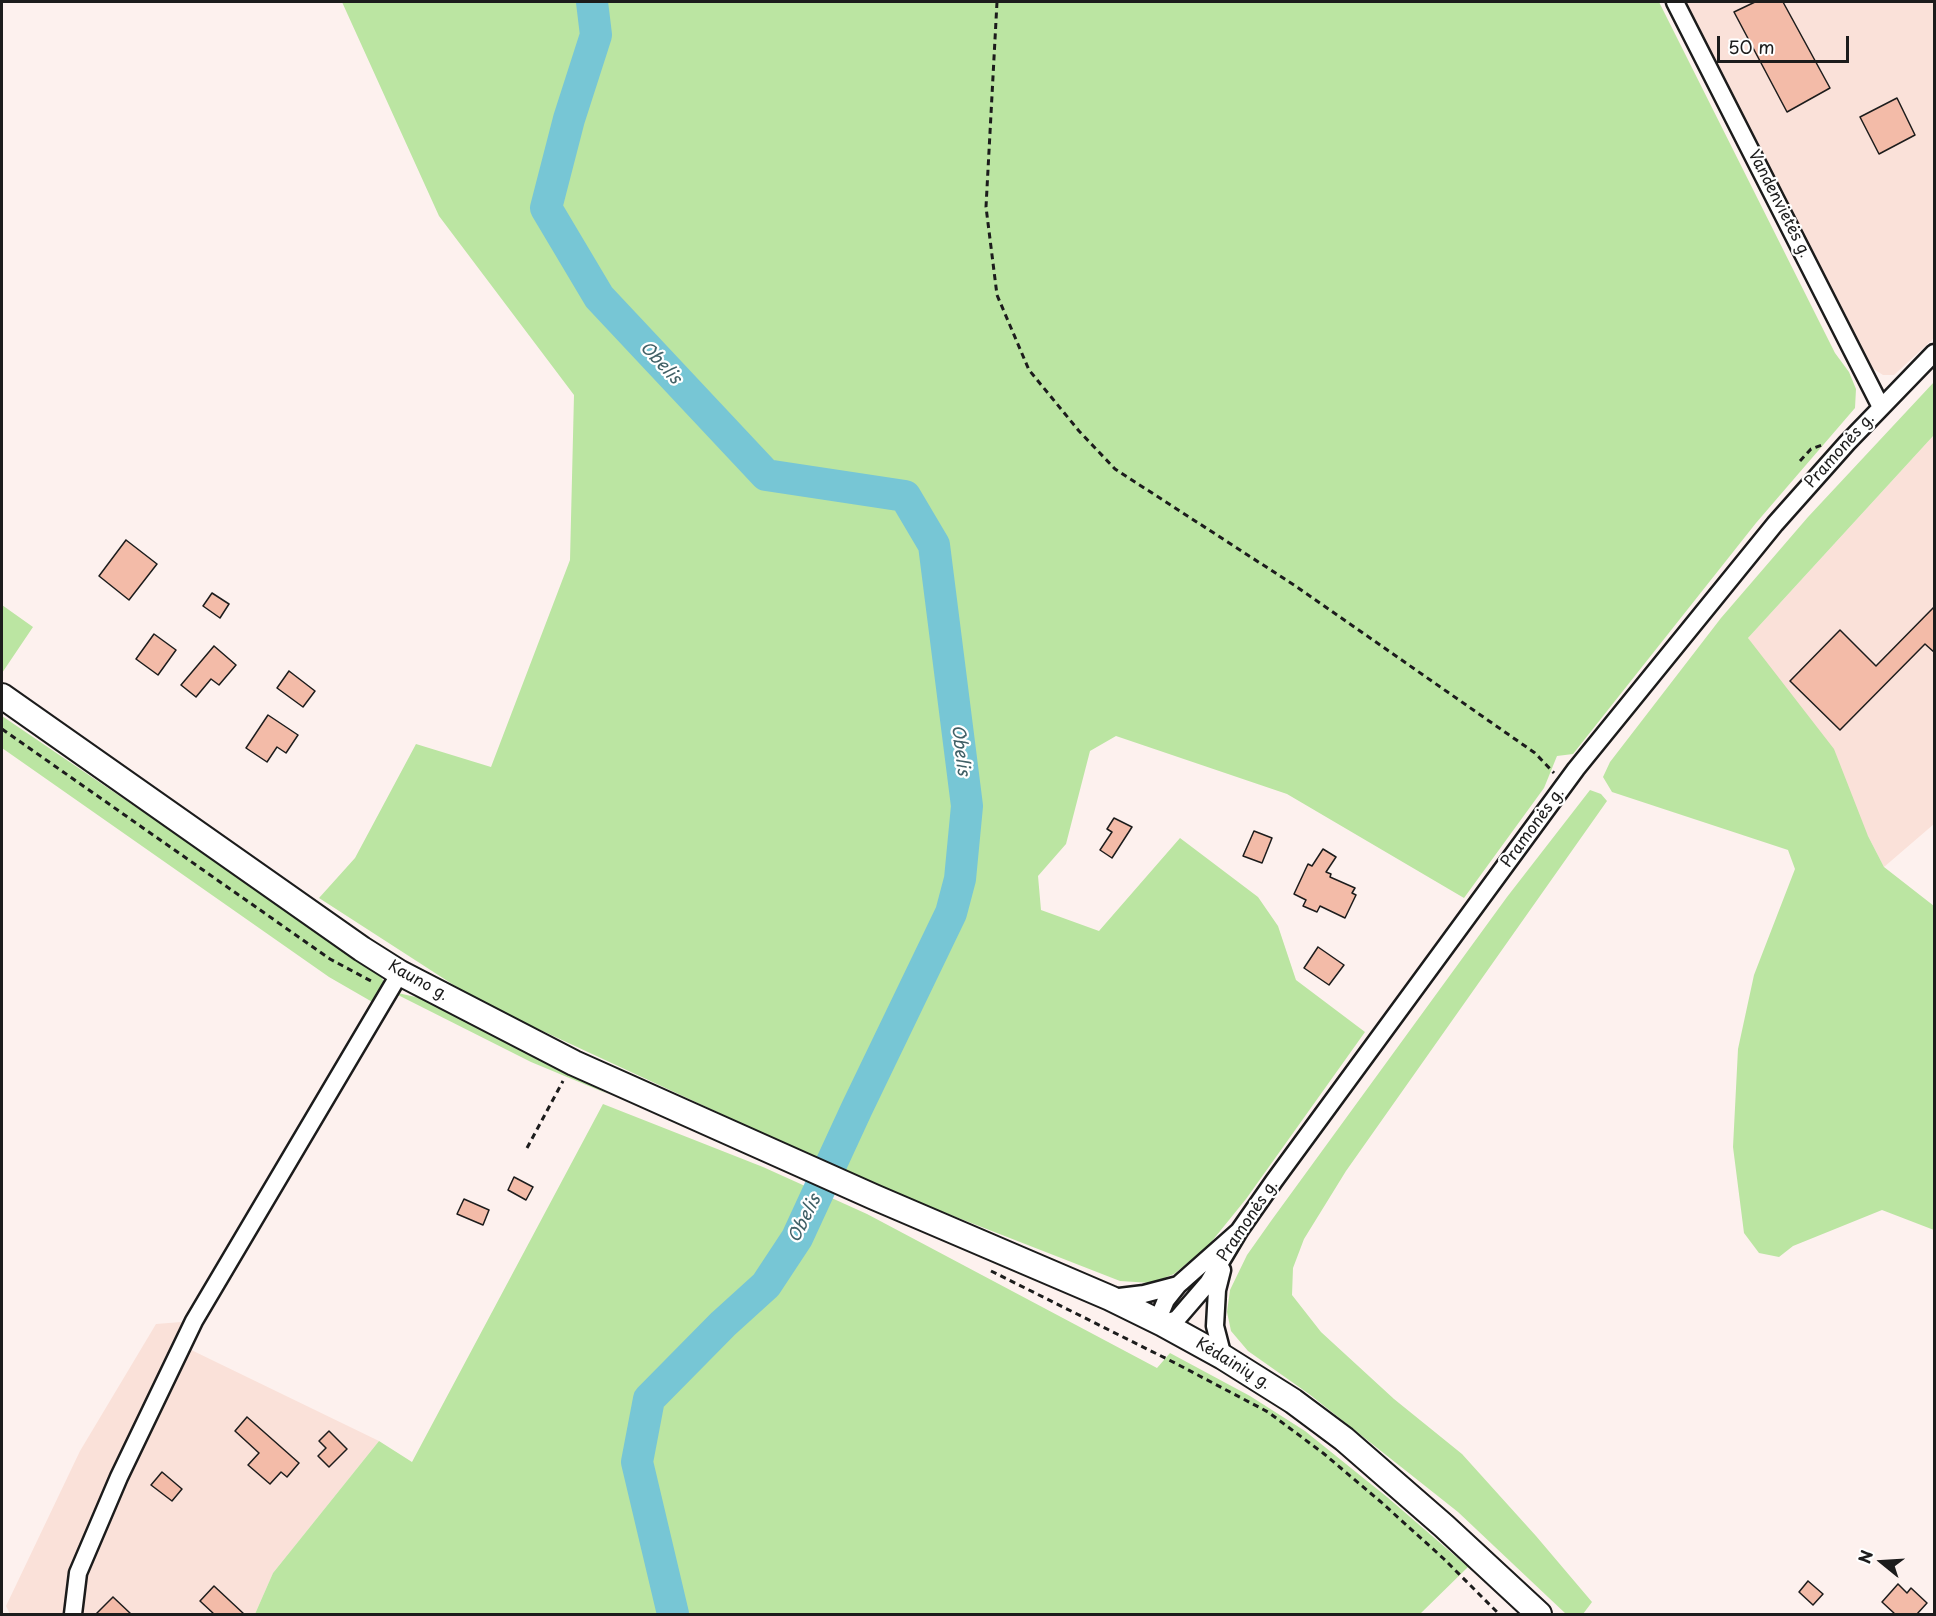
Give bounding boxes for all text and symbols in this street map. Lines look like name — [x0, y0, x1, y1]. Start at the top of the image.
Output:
scale bar — [1720, 24, 1852, 62]
text: 50 m — [1728, 33, 1775, 60]
street label: Vandenvietės g. — [1744, 147, 1814, 261]
water label: Obelis — [635, 337, 685, 389]
street label: Pramonės g. — [1801, 409, 1879, 493]
water label: Obelis — [946, 723, 974, 777]
street label: Pramonės g. — [1497, 784, 1569, 872]
street label: Kauno g. — [384, 957, 452, 1005]
street label: Pramonės g. — [1214, 1176, 1282, 1266]
water label: Obelis — [784, 1191, 826, 1247]
street label: Kėdainių g. — [1192, 1334, 1274, 1394]
north arrow — [1852, 1532, 1912, 1592]
text: N — [1852, 1547, 1878, 1566]

